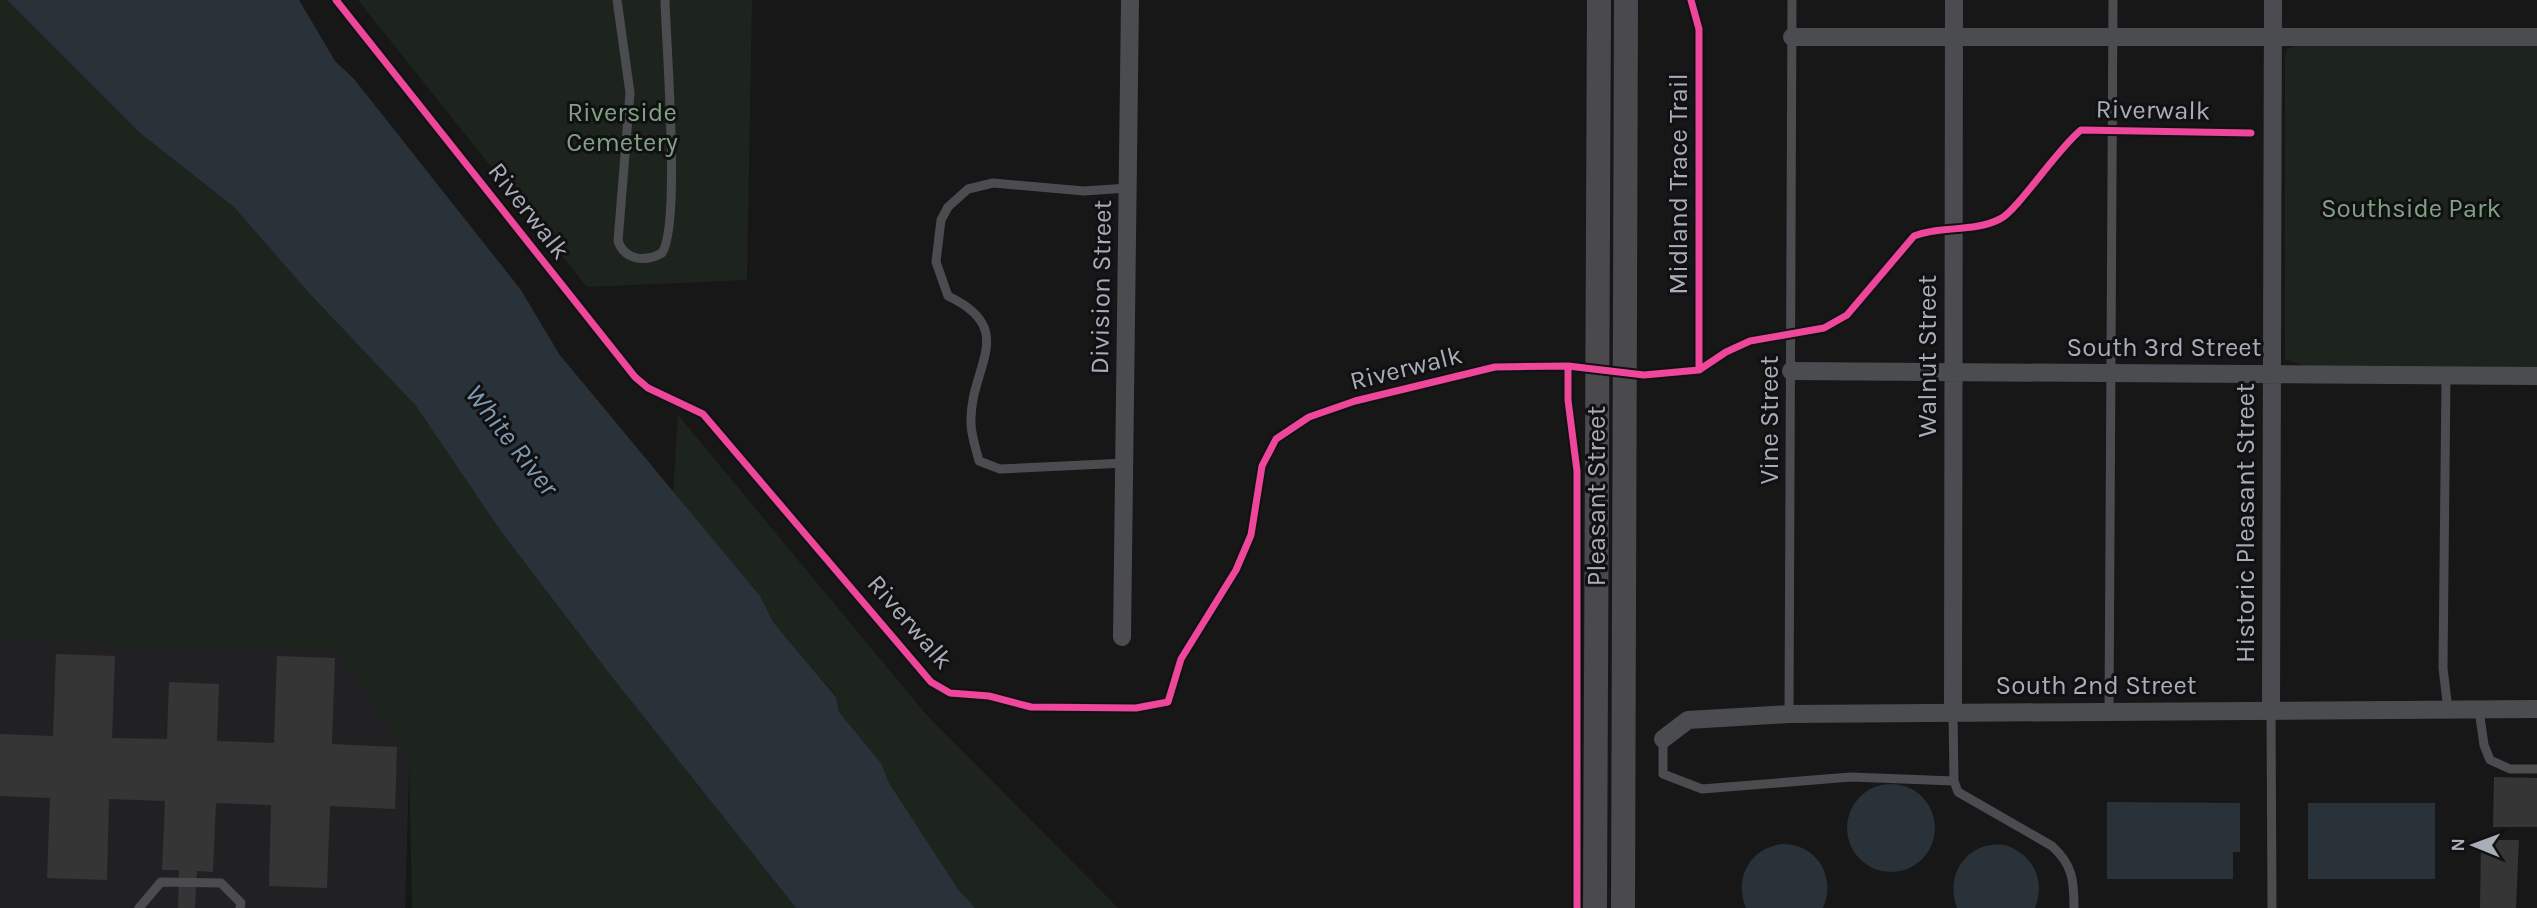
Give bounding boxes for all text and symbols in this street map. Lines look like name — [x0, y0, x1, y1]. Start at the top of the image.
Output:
street label: Midland Trace Trail — [1663, 73, 1694, 295]
street label: Riverwalk — [2095, 94, 2211, 126]
park label: Riverside Cemetery — [566, 97, 678, 158]
street label: Riverwalk — [482, 156, 576, 266]
park label: Southside Park — [2321, 193, 2501, 224]
street label: Division Street — [1084, 199, 1118, 375]
street label: Walnut Street — [1912, 274, 1943, 437]
street label: South 3rd Street — [2066, 332, 2262, 363]
street label: Riverwalk — [1347, 339, 1465, 397]
street label: Vine Street — [1754, 355, 1785, 484]
water label: White River — [458, 378, 566, 503]
street label: Historic Pleasant Street — [2230, 383, 2261, 663]
street label: Pleasant Street — [1581, 406, 1612, 586]
street label: Riverwalk — [861, 569, 959, 675]
street label: South 2nd Street — [1995, 670, 2197, 701]
north arrow — [2439, 810, 2509, 880]
text: N — [2447, 838, 2469, 852]

